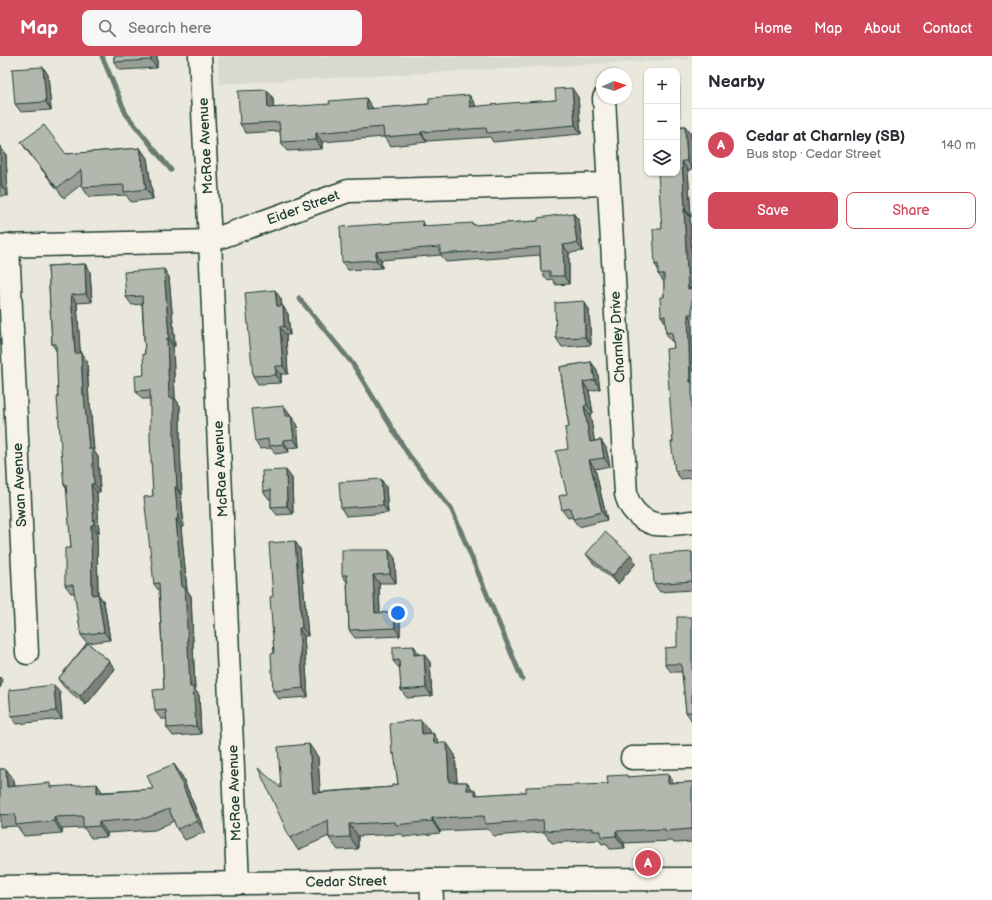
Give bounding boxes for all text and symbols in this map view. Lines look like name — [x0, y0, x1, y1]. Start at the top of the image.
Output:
search box — [82, 10, 362, 46]
text: Map — [20, 17, 58, 40]
icon: search — [96, 17, 118, 39]
text: Search here — [128, 19, 211, 38]
text: Home — [754, 20, 792, 37]
text: Map — [814, 20, 842, 37]
text: About — [864, 20, 901, 37]
text: Contact — [923, 20, 972, 37]
north arrow — [596, 68, 632, 104]
map controls — [644, 68, 680, 176]
button: + — [644, 68, 680, 104]
text: Nearby — [708, 72, 765, 92]
street label: McRae Avenue — [194, 97, 217, 195]
button: − — [644, 104, 680, 140]
text: Cedar at Charnley (SB) — [746, 127, 905, 146]
text: A — [717, 137, 725, 153]
text: 140 m — [941, 137, 976, 153]
button: layers — [644, 140, 680, 176]
text: Bus stop · Cedar Street — [746, 146, 881, 162]
street label: Eider Street — [265, 186, 342, 228]
button: Save — [708, 192, 838, 229]
button: Share — [846, 192, 976, 229]
street label: Charnley Drive — [607, 291, 628, 383]
street label: McRae Avenue — [209, 420, 232, 518]
street label: Swan Avenue — [9, 442, 30, 528]
your location — [388, 603, 408, 623]
street label: McRae Avenue — [224, 744, 245, 841]
pin: A — [635, 848, 661, 878]
street label: Cedar Street — [305, 872, 387, 891]

